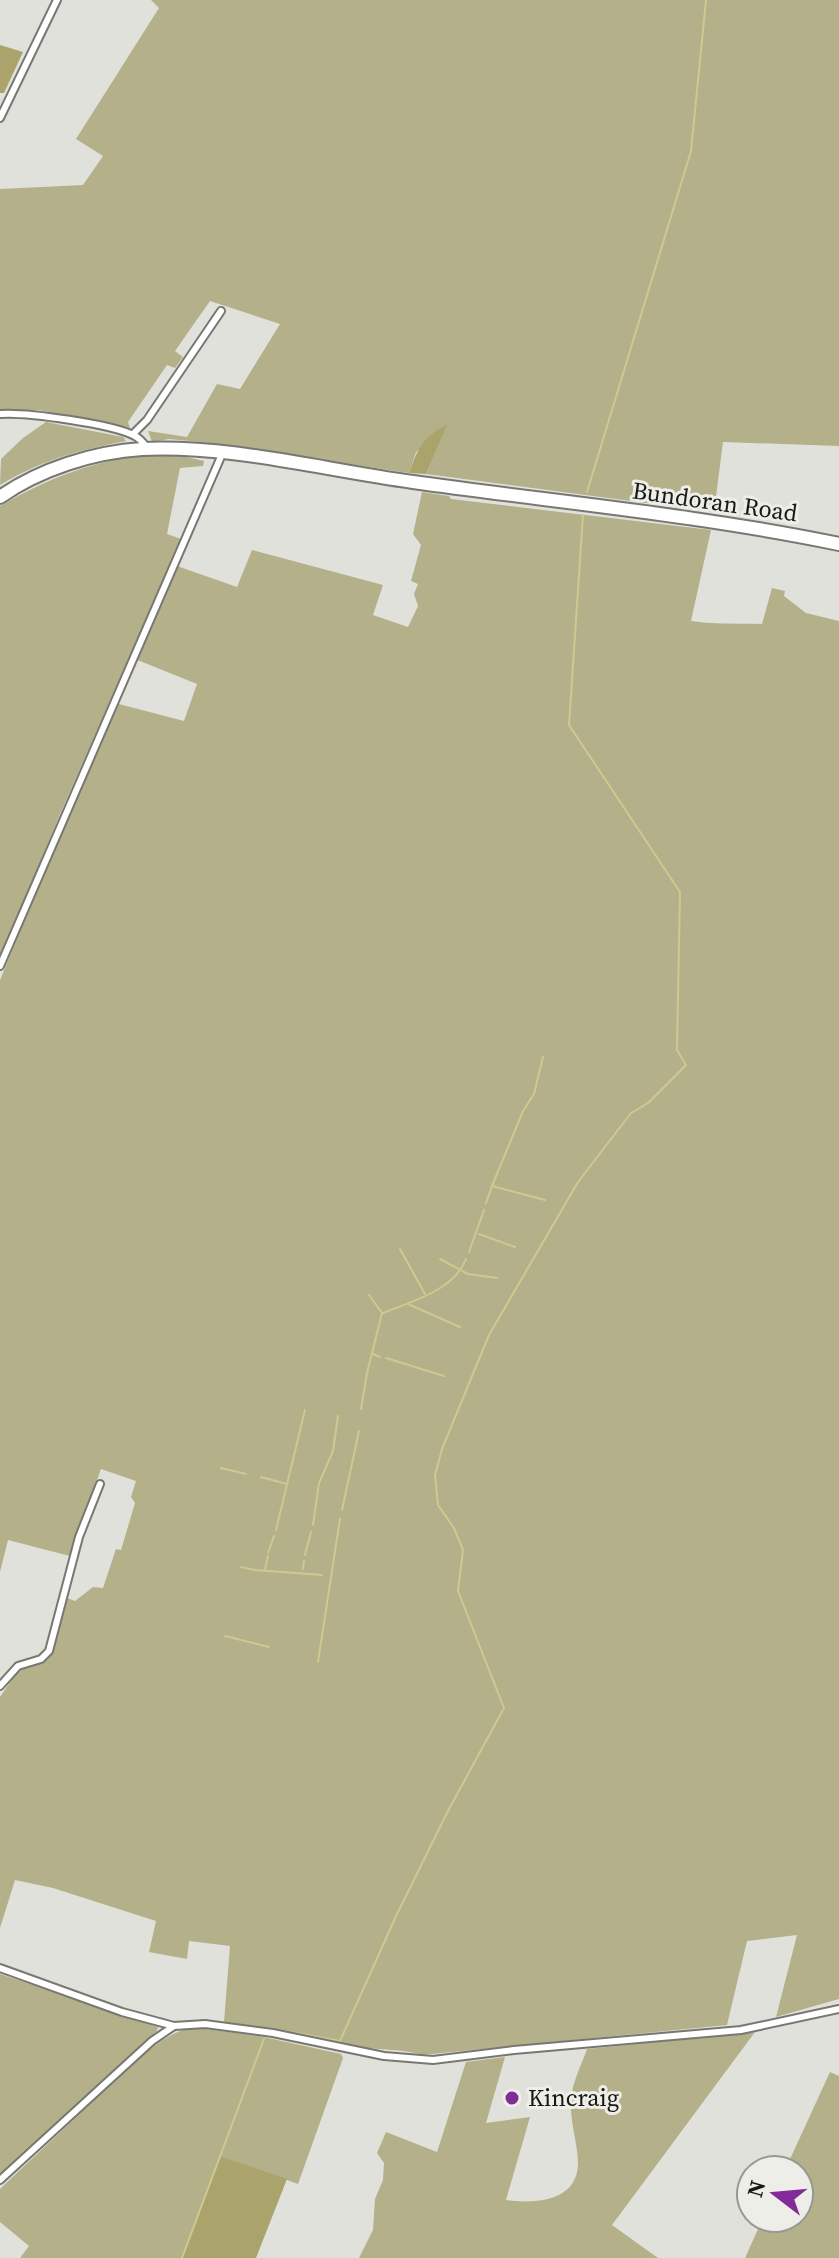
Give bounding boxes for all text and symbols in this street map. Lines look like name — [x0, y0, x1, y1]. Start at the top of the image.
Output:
street label: Bundoran Road — [630, 474, 800, 529]
place label: Kincraig — [528, 2081, 619, 2114]
marker: Kincraig — [503, 2089, 521, 2107]
north arrow — [735, 2154, 815, 2234]
text: N — [739, 2177, 772, 2200]

